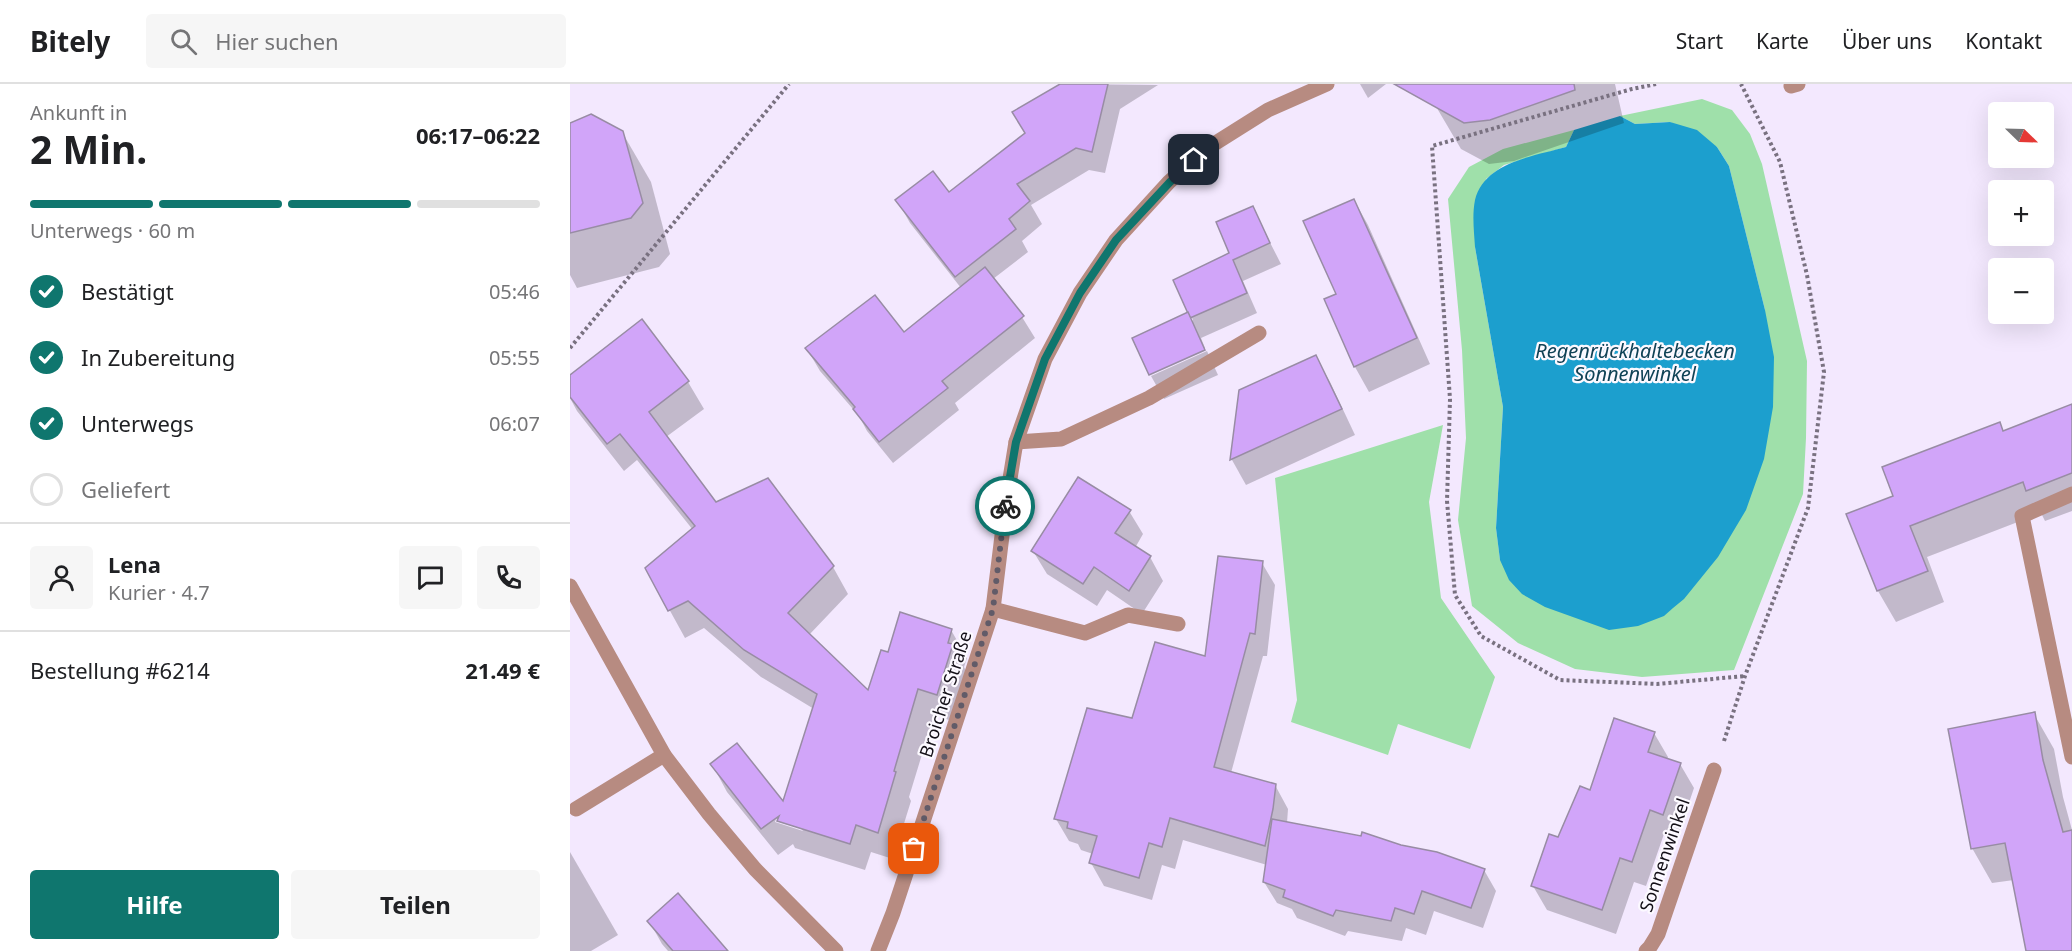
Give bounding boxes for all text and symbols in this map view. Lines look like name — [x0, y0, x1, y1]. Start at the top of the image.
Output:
search box — [146, 14, 566, 68]
text: Bitely — [30, 22, 110, 60]
icon: search — [167, 25, 200, 58]
text: Hier suchen — [215, 26, 339, 56]
text: Start — [1676, 27, 1723, 55]
text: Karte — [1756, 27, 1809, 55]
text: Über uns — [1842, 27, 1932, 55]
text: Kontakt — [1965, 27, 2042, 55]
text: Ankunft in — [30, 99, 127, 126]
north arrow — [1988, 102, 2054, 168]
map controls — [1988, 102, 2054, 324]
text: 06:17–06:22 — [416, 120, 540, 150]
text: 2 Min. — [30, 122, 147, 175]
pin — [1168, 134, 1219, 185]
icon: home — [1177, 143, 1210, 176]
button: + — [1988, 180, 2054, 246]
text: Unterwegs · 60 m — [30, 217, 195, 244]
button: − — [1988, 258, 2054, 324]
icon: check — [30, 275, 63, 308]
text: Bestätigt — [81, 276, 174, 306]
text: 05:46 — [489, 278, 540, 305]
water label: Regenrückhaltebecken Sonnenwinkel — [1535, 337, 1735, 387]
icon: check — [30, 341, 63, 374]
text: In Zubereitung — [81, 342, 235, 372]
text: 05:55 — [489, 344, 540, 371]
icon: check — [30, 407, 63, 440]
text: Unterwegs — [81, 408, 194, 438]
text: 06:07 — [489, 410, 540, 437]
text: Geliefert — [81, 474, 170, 504]
courier — [975, 476, 1035, 536]
icon: bike — [989, 490, 1022, 523]
button: person — [30, 546, 93, 609]
button: chat — [399, 546, 462, 609]
button: phone — [477, 546, 540, 609]
text: Lena — [108, 549, 161, 579]
text: Kurier · 4.7 — [108, 579, 210, 606]
street label: Broicher Straße — [913, 628, 977, 760]
text: Bestellung #6214 — [30, 655, 210, 685]
text: 21.49 € — [465, 655, 540, 685]
street label: Sonnenwinkel — [1633, 795, 1695, 915]
pin — [888, 823, 939, 874]
icon: bag — [897, 832, 930, 865]
button: Hilfe — [30, 870, 279, 939]
button: Teilen — [291, 870, 540, 939]

